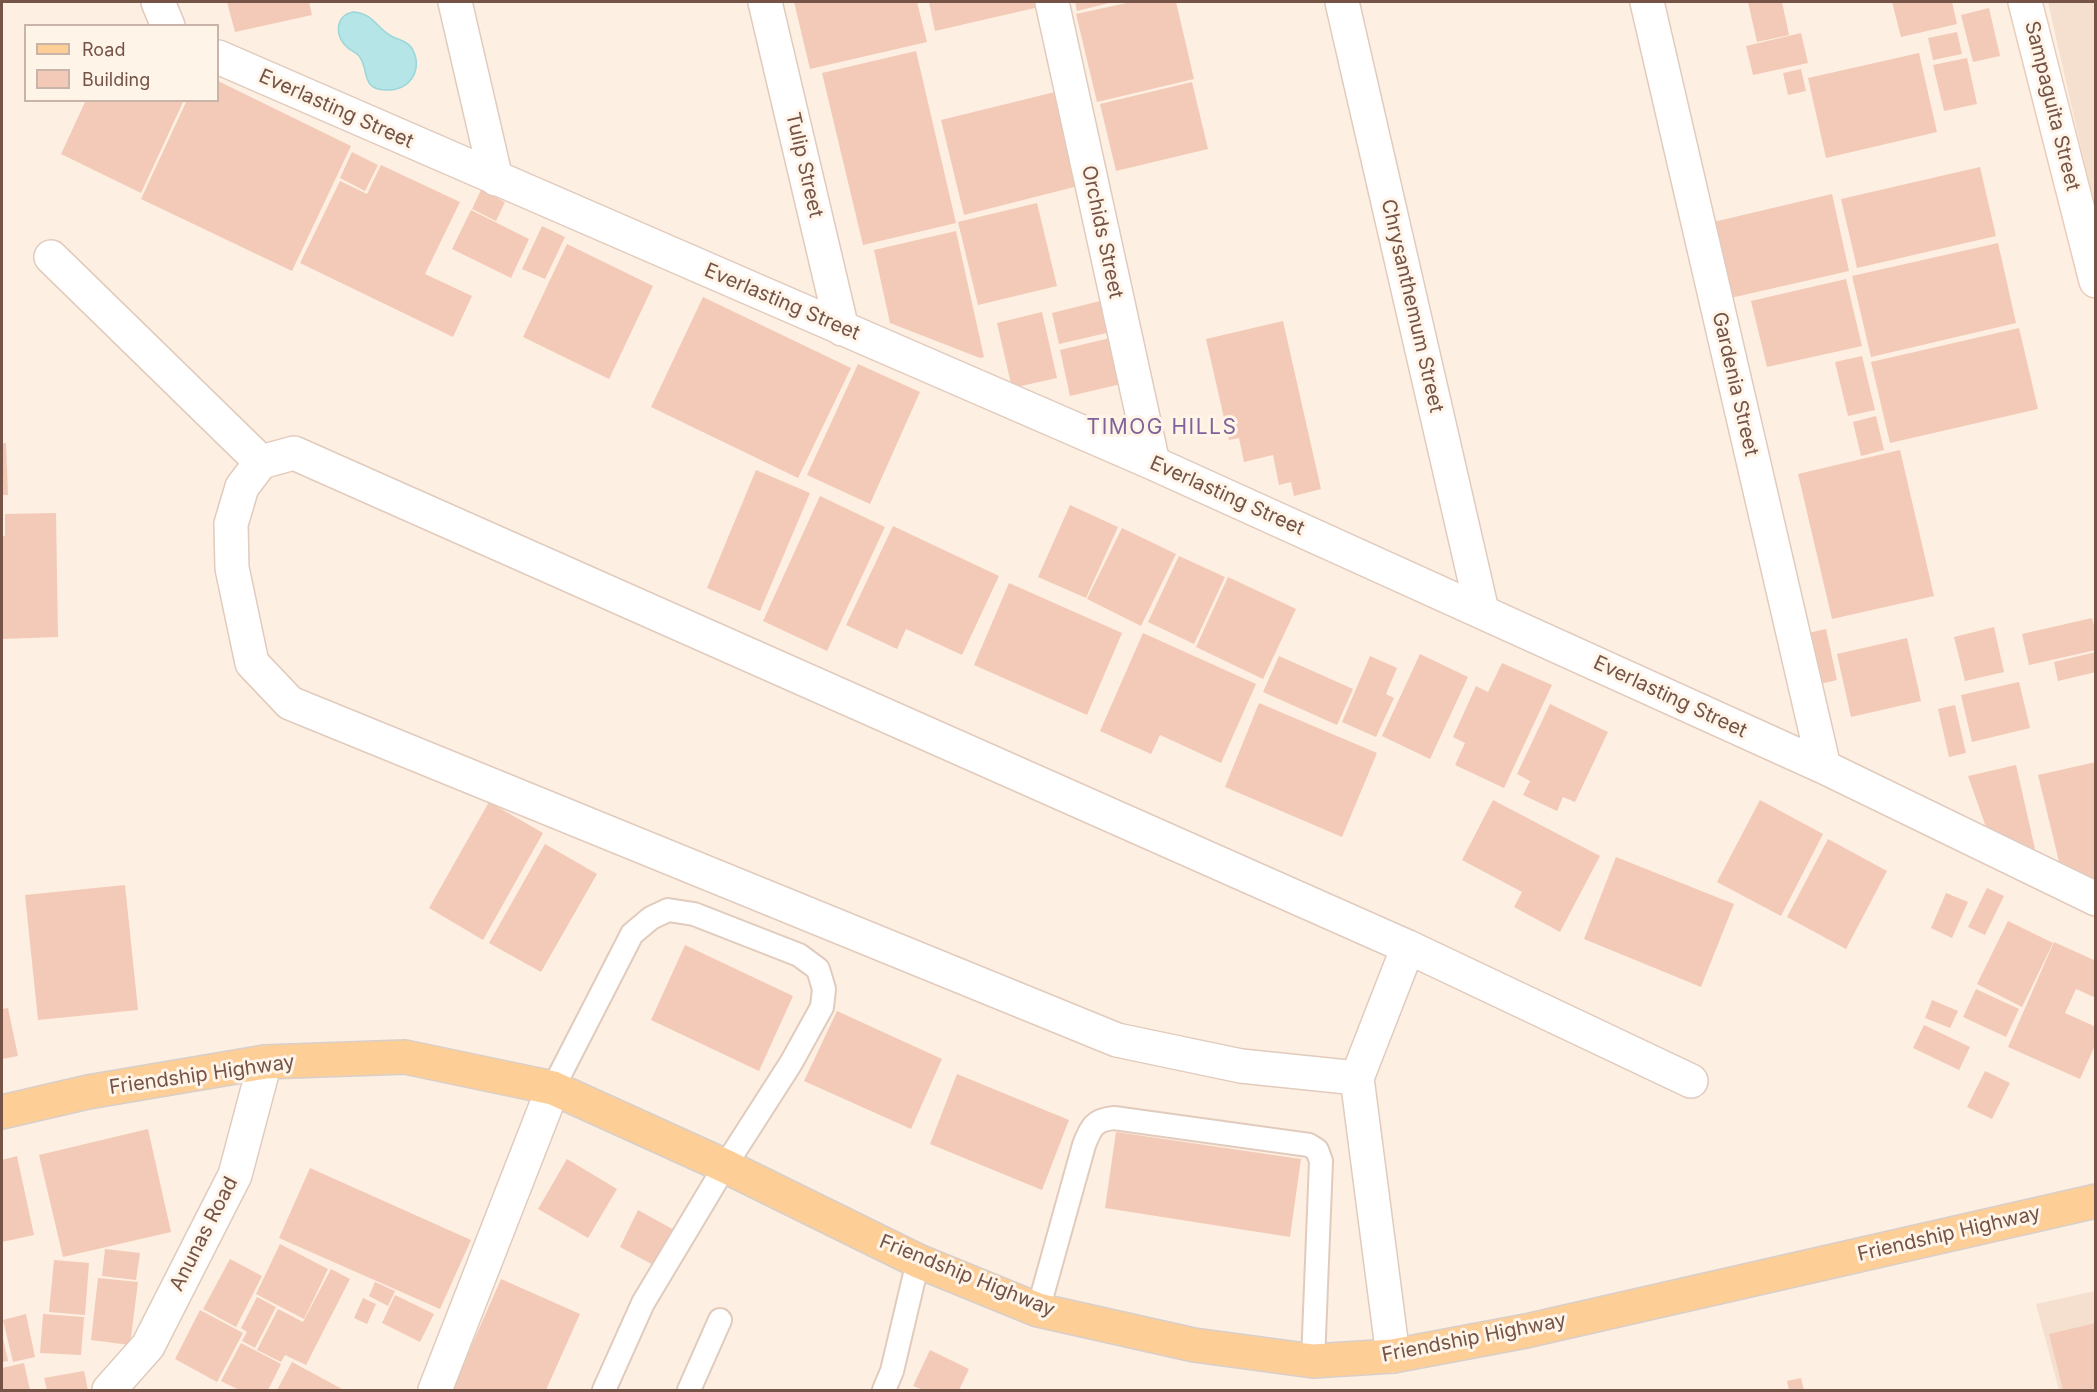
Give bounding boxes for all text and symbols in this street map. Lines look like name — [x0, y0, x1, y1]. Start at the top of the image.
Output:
street label: Sampaguita Street — [2019, 19, 2085, 193]
legend — [24, 24, 219, 102]
text: Road — [82, 39, 125, 60]
street label: Everlasting Street — [255, 64, 417, 154]
text: Building — [82, 69, 150, 90]
street label: Tulip Street — [780, 110, 828, 220]
street label: Orchids Street — [1076, 163, 1128, 301]
street label: Chrysanthemum Street — [1376, 197, 1448, 415]
street label: Everlasting Street — [701, 258, 863, 346]
street label: Gardenia Street — [1707, 310, 1763, 458]
district label: TIMOG HILLS — [1087, 415, 1237, 441]
street label: Everlasting Street — [1146, 451, 1308, 541]
street label: Everlasting Street — [1589, 651, 1751, 743]
street label: Friendship Highway — [108, 1050, 296, 1100]
street label: Anunas Road — [165, 1173, 243, 1295]
street label: Friendship Highway — [1855, 1201, 2043, 1267]
street label: Friendship Highway — [876, 1230, 1058, 1322]
street label: Friendship Highway — [1380, 1308, 1568, 1368]

